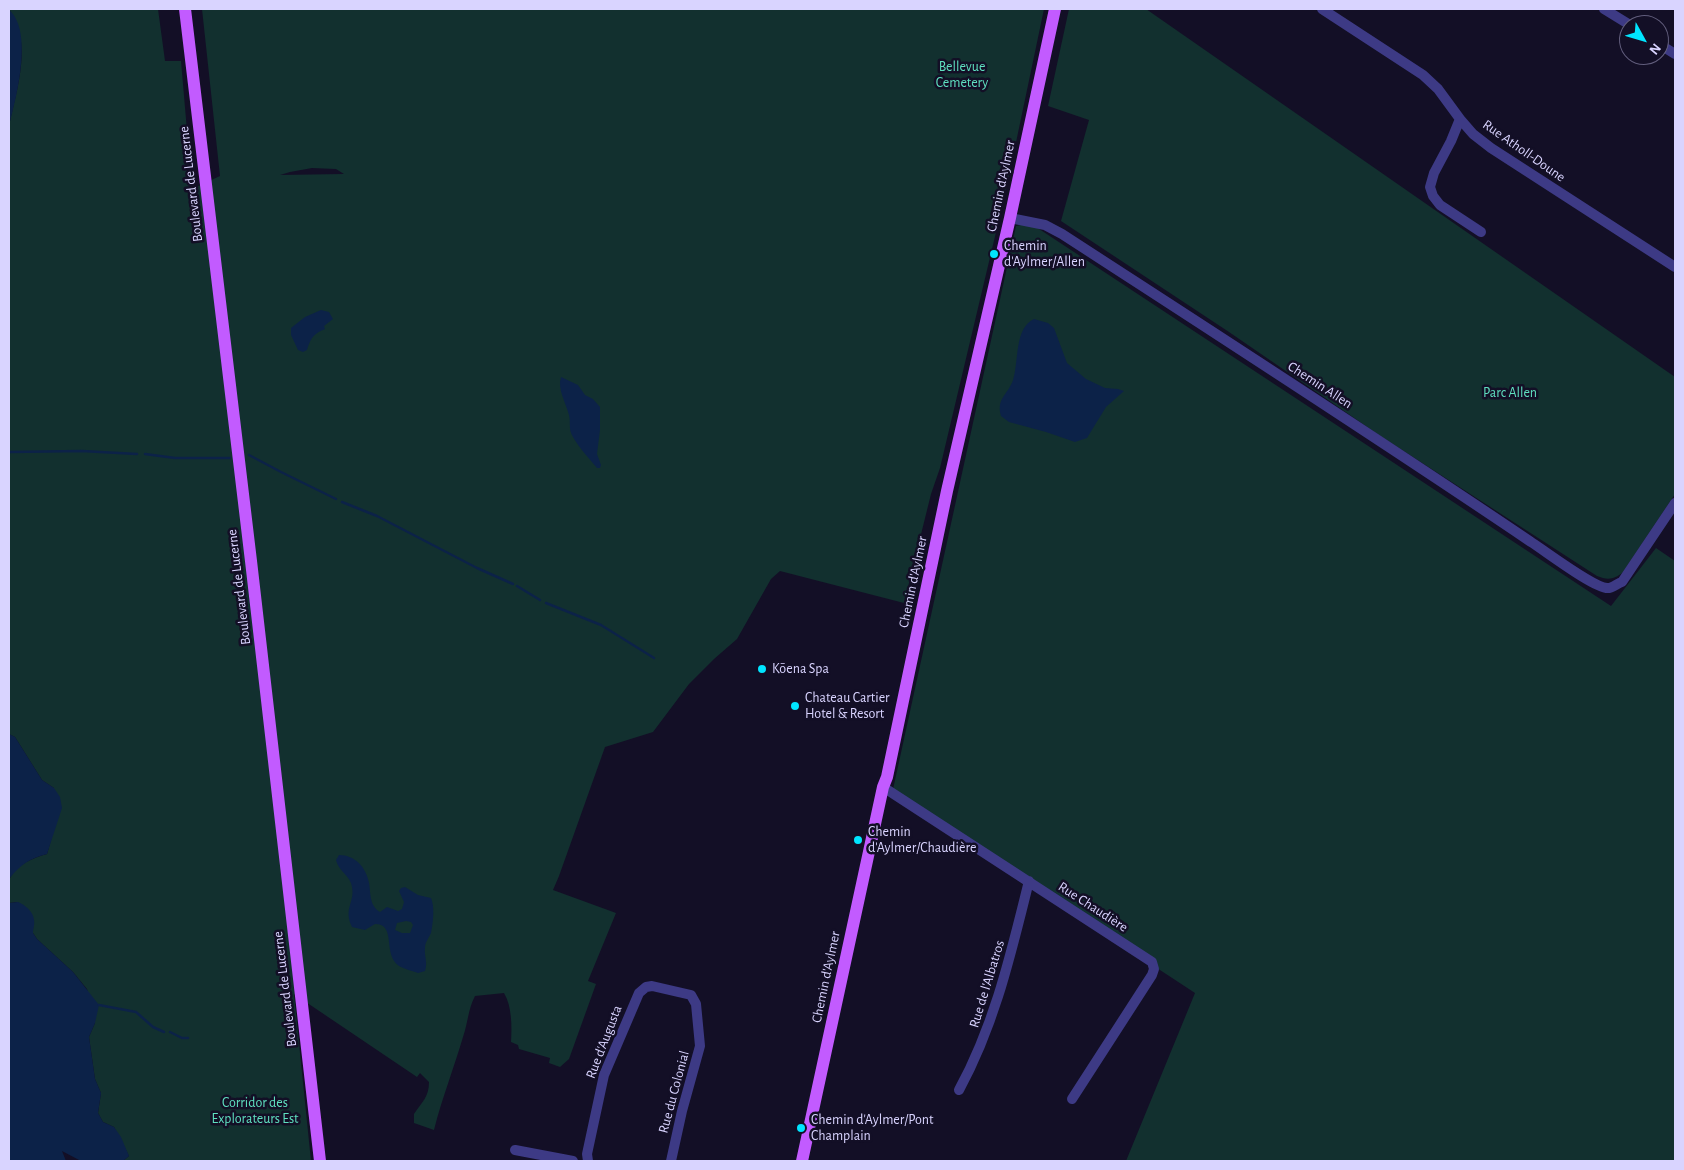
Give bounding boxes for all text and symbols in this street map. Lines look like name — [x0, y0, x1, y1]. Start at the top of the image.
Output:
north arrow — [1619, 15, 1669, 65]
text: N — [1646, 41, 1663, 57]
park label: Bellevue Cemetery — [936, 59, 988, 92]
street label: Rue Atholl-Doune — [1479, 116, 1569, 186]
street label: Boulevard de Lucerne — [176, 125, 206, 243]
street label: Chemin d'Aylmer — [983, 139, 1019, 233]
place label: Chemin d'Aylmer/Allen — [1004, 238, 1085, 270]
marker: Chemin d'Aylmer/Allen — [988, 248, 1000, 260]
street label: Chemin Allen — [1284, 358, 1356, 412]
park label: Parc Allen — [1483, 385, 1537, 401]
street label: Boulevard de Lucerne — [224, 528, 254, 646]
street label: Chemin d'Aylmer — [895, 535, 931, 629]
place label: Kōena Spa — [772, 661, 829, 677]
marker: Kōena Spa — [756, 663, 768, 675]
place label: Chateau Cartier Hotel & Resort — [805, 690, 890, 722]
marker: Chateau Cartier Hotel & Resort — [789, 700, 801, 712]
place label: Chemin d'Aylmer/Chaudière — [868, 824, 976, 856]
marker: Chemin d'Aylmer/Chaudière — [852, 834, 864, 846]
street label: Rue Chaudière — [1055, 878, 1131, 936]
street label: Boulevard de Lucerne — [270, 930, 300, 1048]
street label: Chemin d'Aylmer — [808, 930, 844, 1024]
street label: Rue de l'Albatros — [966, 938, 1008, 1030]
street label: Rue d'Augusta — [582, 1003, 626, 1081]
street label: Rue du Colonial — [655, 1049, 693, 1135]
park label: Corridor des Explorateurs Est — [211, 1095, 299, 1128]
place label: Chemin d'Aylmer/Pont Champlain — [811, 1112, 933, 1144]
marker: Chemin d'Aylmer/Pont Champlain — [795, 1122, 807, 1134]

